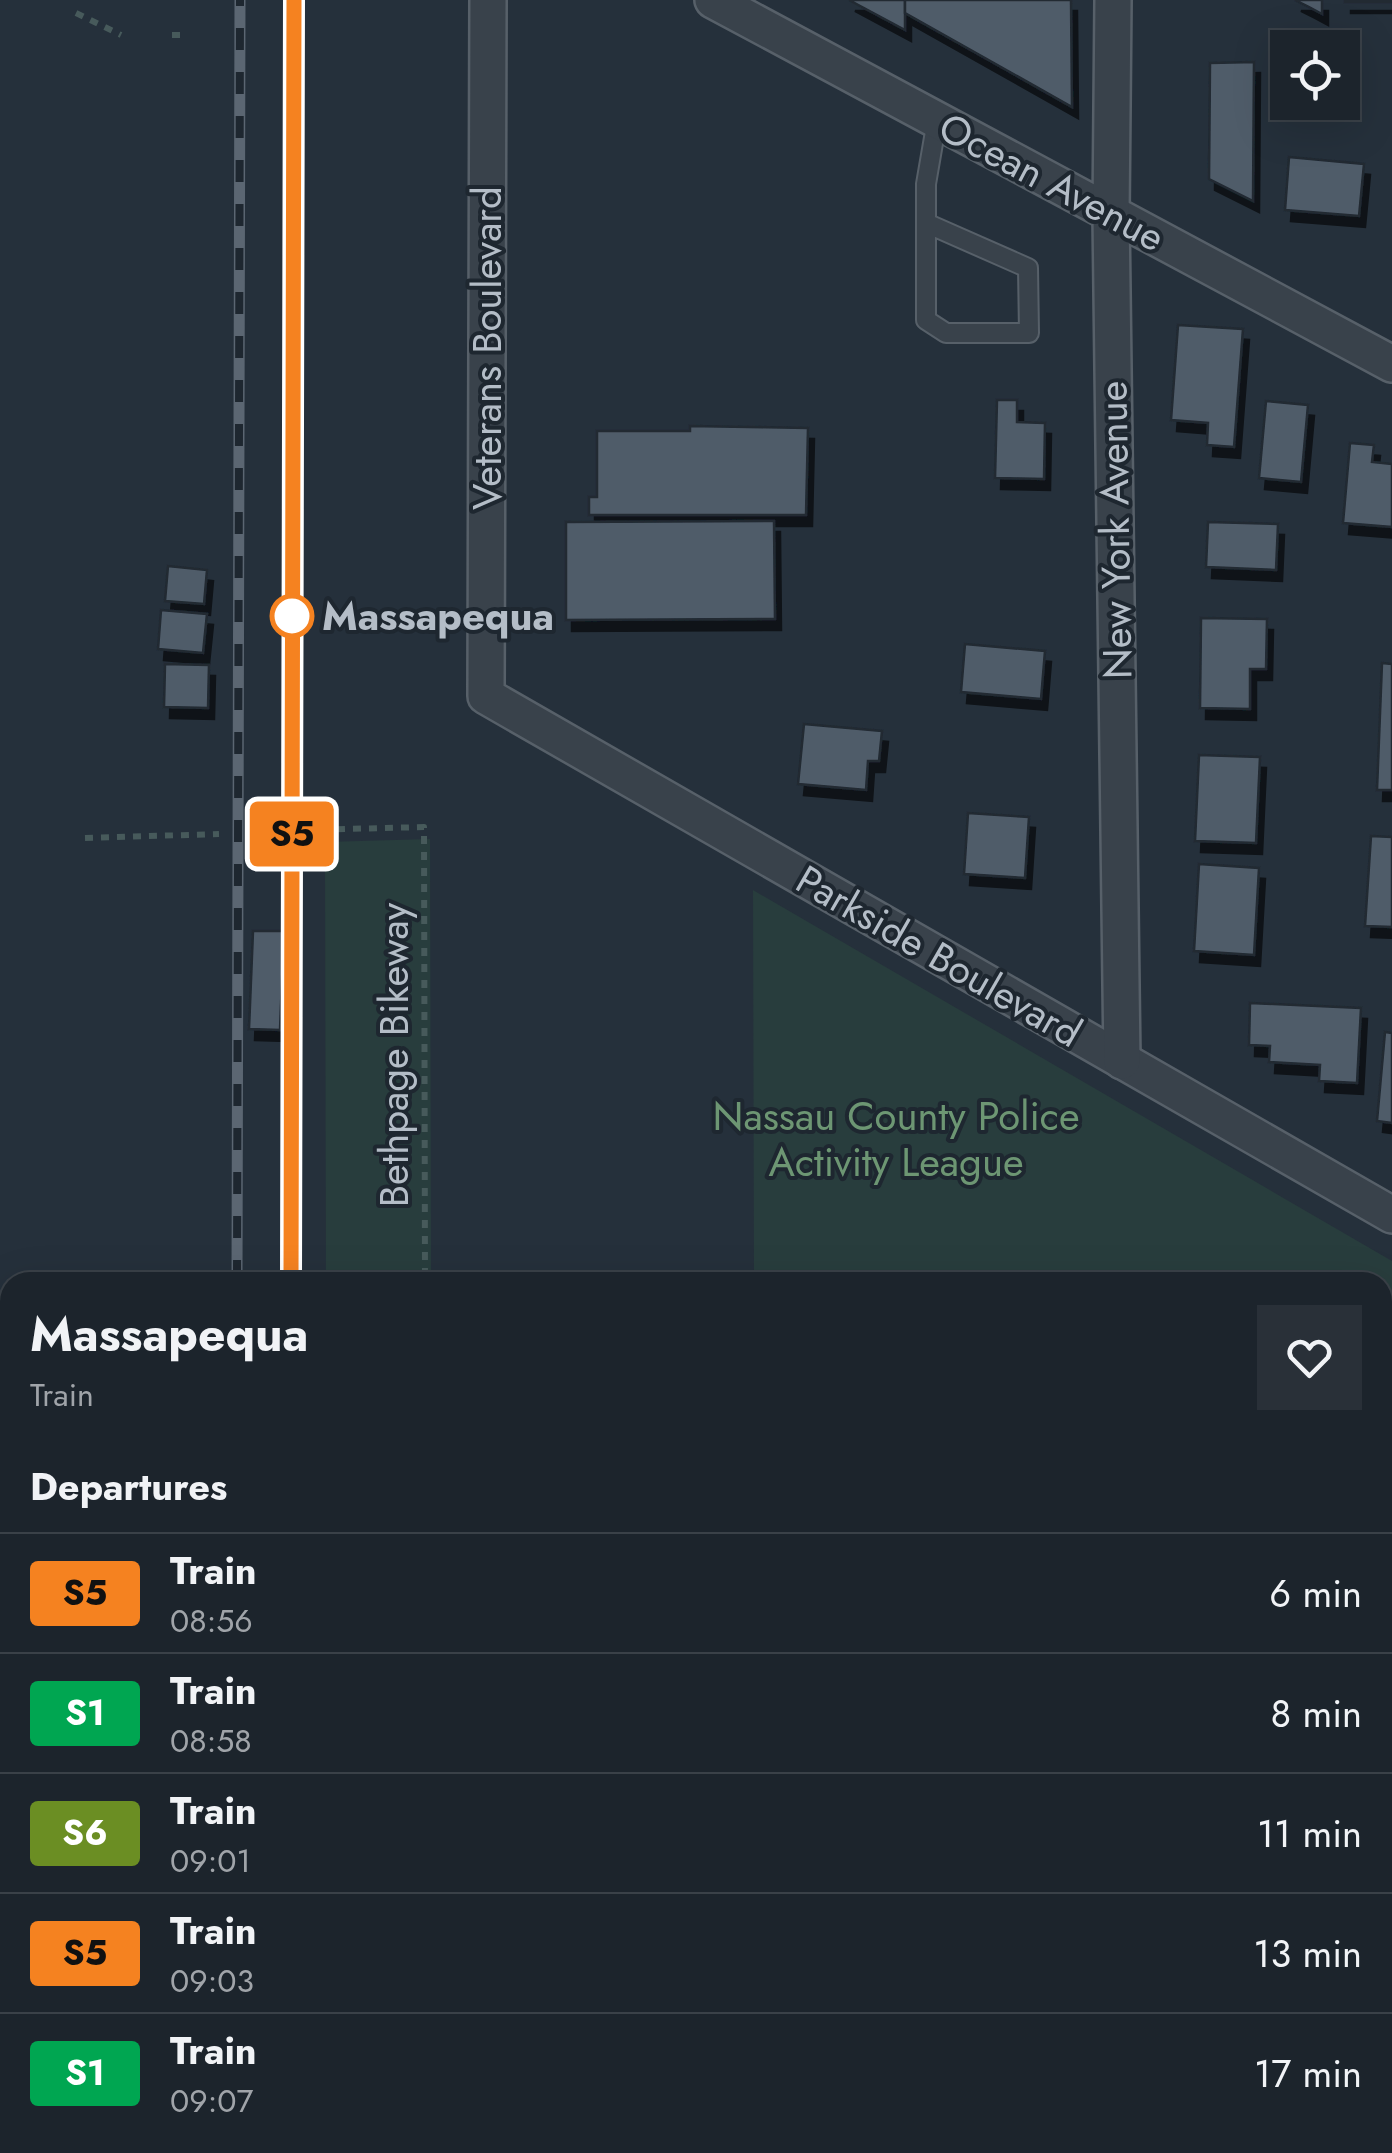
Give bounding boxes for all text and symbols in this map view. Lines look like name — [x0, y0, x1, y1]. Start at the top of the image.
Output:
map controls — [1270, 30, 1360, 120]
button: locate — [1270, 30, 1360, 120]
street label: Ocean Avenue — [929, 98, 1175, 266]
street label: Veterans Boulevard — [458, 186, 516, 510]
street label: New York Avenue — [1083, 380, 1147, 680]
place label: Massapequa — [322, 587, 554, 645]
marker: Massapequa — [271, 595, 313, 637]
line badge: S5 — [247, 802, 337, 866]
text: S5 — [270, 809, 314, 859]
street label: Parkside Boulevard — [786, 851, 1092, 1061]
street label: Bethpage Bikeway — [365, 902, 423, 1207]
park label: Nassau County Police Activity League — [712, 1087, 1080, 1191]
text: Massapequa — [30, 1300, 309, 1369]
button: heart — [1257, 1305, 1362, 1410]
text: Train — [30, 1372, 94, 1418]
text: Departures — [30, 1459, 227, 1514]
text: Train — [170, 1543, 257, 1598]
text: 6 min — [1269, 1566, 1362, 1621]
text: S5 — [63, 1568, 107, 1618]
text: 08:56 — [170, 1598, 253, 1644]
text: Train — [170, 1663, 257, 1718]
text: 8 min — [1270, 1686, 1362, 1741]
text: S1 — [65, 1688, 105, 1738]
text: 08:58 — [170, 1718, 252, 1764]
text: Train — [170, 1783, 257, 1838]
text: 11 min — [1257, 1806, 1362, 1861]
text: S6 — [62, 1808, 108, 1858]
text: 09:01 — [170, 1838, 251, 1884]
text: Train — [170, 1903, 257, 1958]
text: 13 min — [1253, 1926, 1362, 1981]
text: S5 — [63, 1928, 107, 1978]
text: 09:03 — [170, 1958, 254, 2004]
text: Train — [170, 2023, 257, 2078]
text: 17 min — [1254, 2046, 1362, 2101]
text: S1 — [65, 2048, 105, 2098]
text: 09:07 — [170, 2078, 253, 2124]

